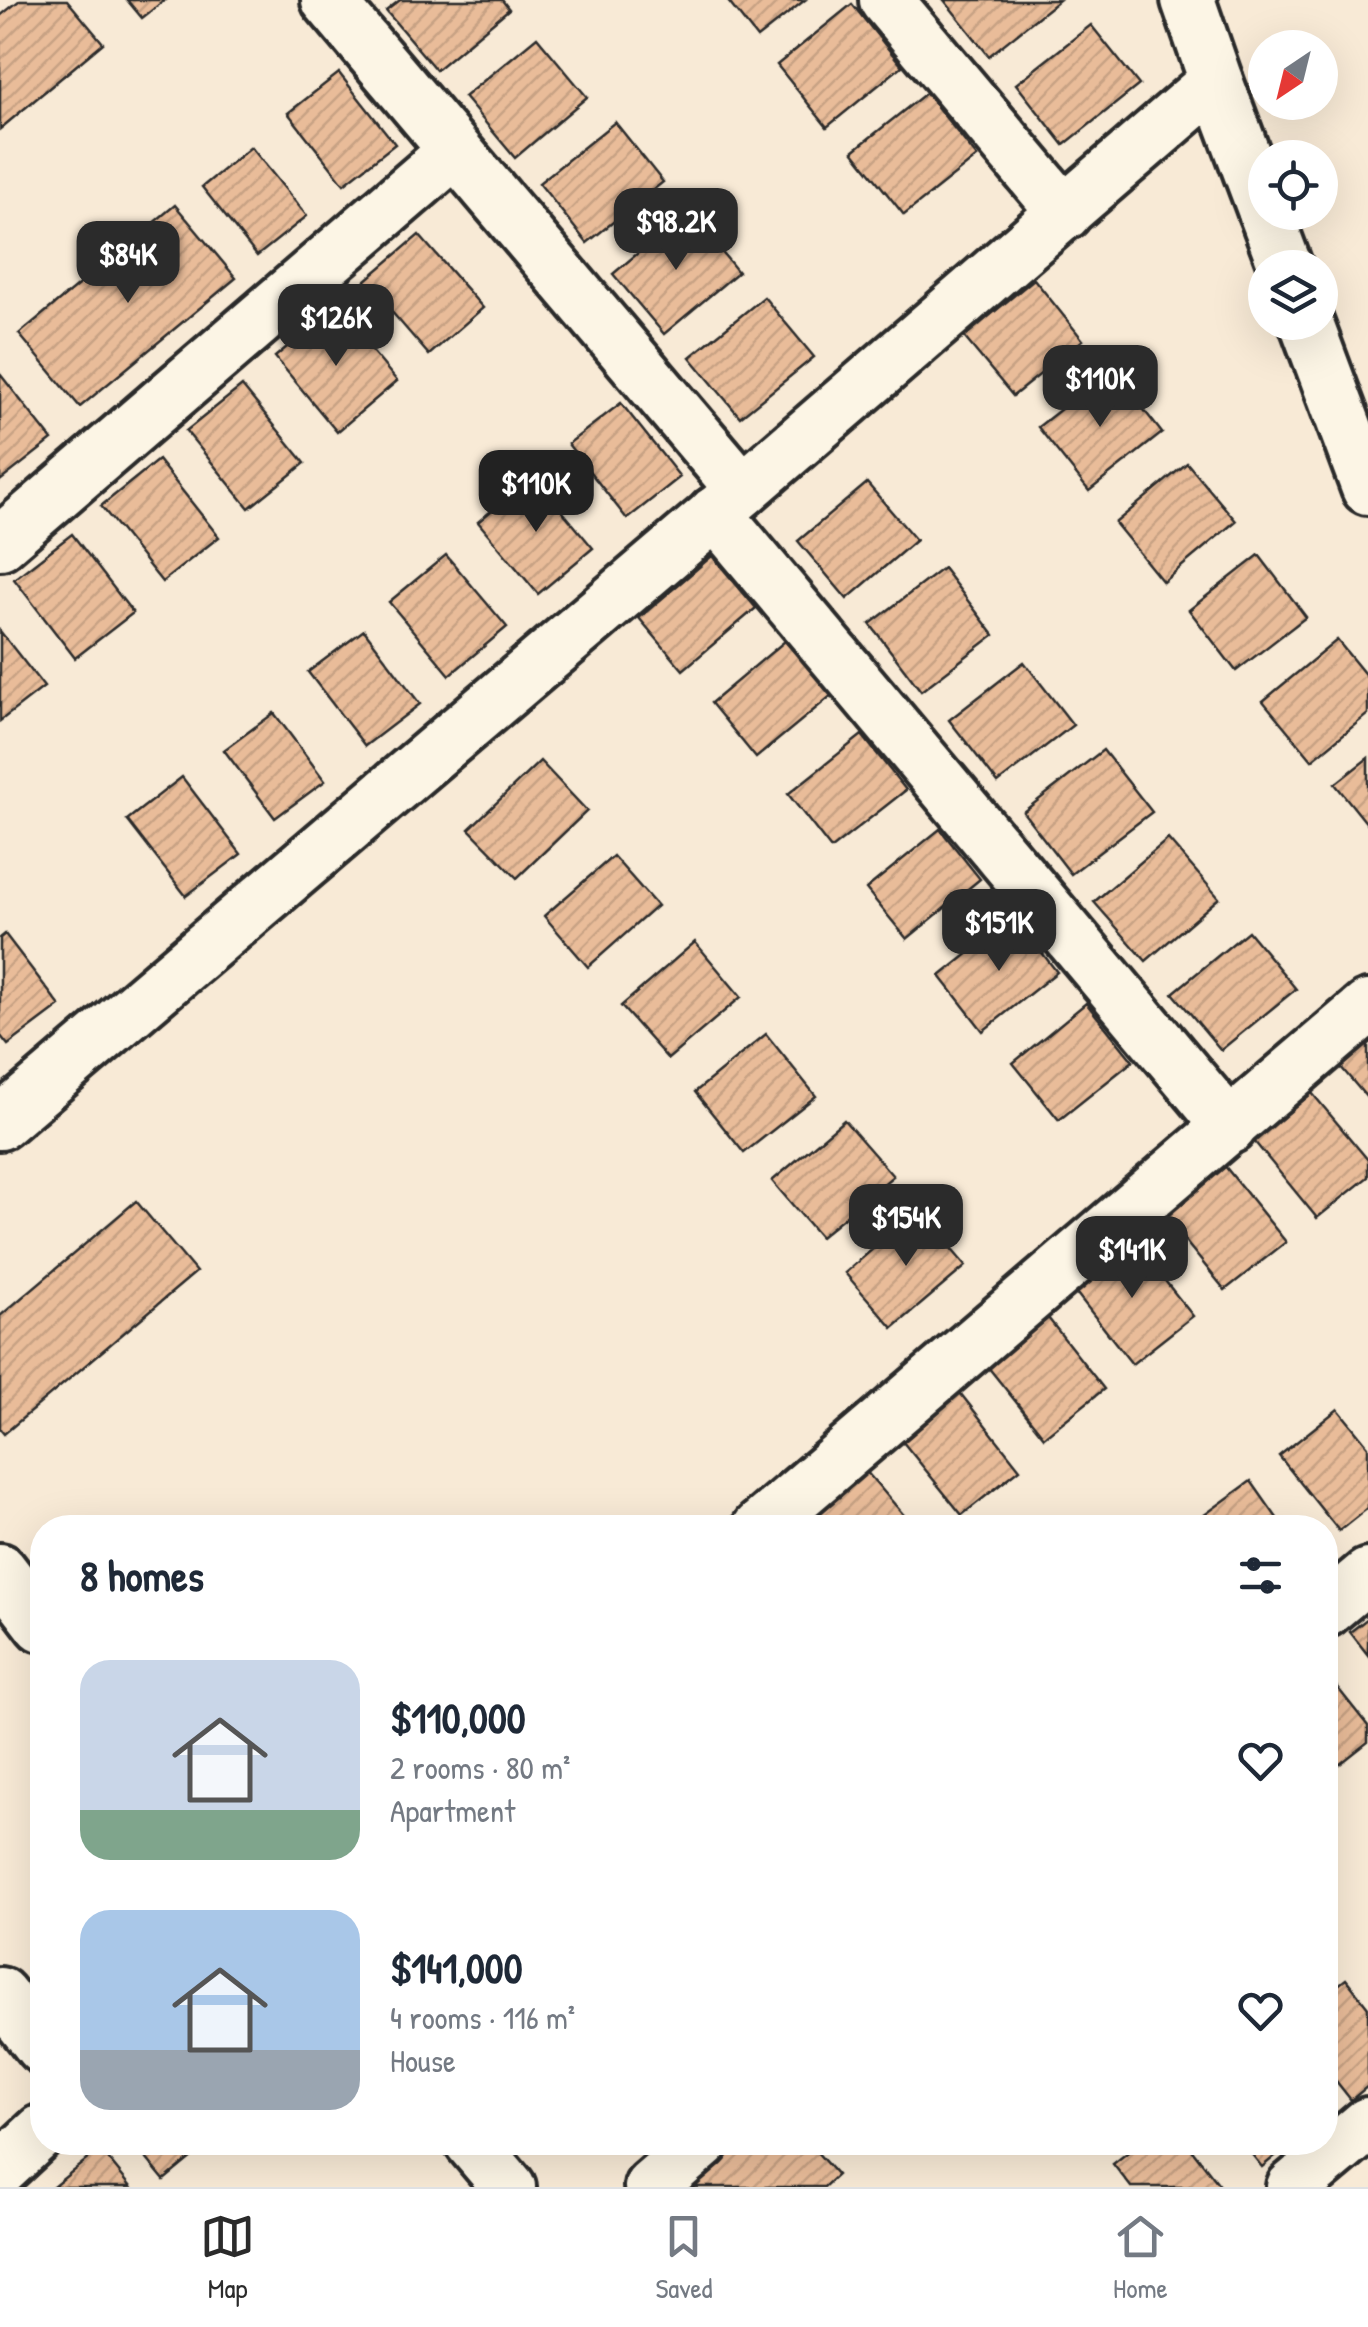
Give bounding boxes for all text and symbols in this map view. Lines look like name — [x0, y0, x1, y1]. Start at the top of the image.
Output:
north arrow — [1248, 30, 1338, 120]
map controls — [1248, 30, 1338, 340]
button: locate — [1248, 140, 1338, 230]
pin: $98.2K — [595, 188, 757, 273]
text: $98.2K — [636, 199, 716, 242]
pin: $84K — [69, 221, 187, 306]
text: $84K — [99, 232, 157, 275]
button: layers — [1248, 250, 1338, 340]
pin: $126K — [266, 284, 406, 369]
text: $126K — [300, 295, 372, 338]
pin: $110K — [1030, 345, 1170, 430]
text: $110K — [1065, 356, 1135, 399]
pin: $110K — [466, 450, 606, 535]
text: $110K — [501, 461, 571, 504]
pin: $151K — [929, 889, 1069, 974]
text: $151K — [964, 900, 1034, 943]
pin: $154K — [836, 1184, 976, 1269]
text: $154K — [871, 1195, 941, 1238]
pin: $141K — [1062, 1216, 1202, 1301]
text: $141K — [1098, 1227, 1166, 1270]
text: 8 homes — [80, 1547, 204, 1604]
icon: filters — [1233, 1548, 1288, 1603]
text: $110,000 — [390, 1689, 526, 1746]
icon: home — [160, 1700, 280, 1820]
icon: heart — [1233, 1733, 1288, 1788]
text: 2 rooms · 80 m² — [390, 1746, 570, 1789]
text: Apartment — [390, 1789, 515, 1832]
text: $141,000 — [390, 1939, 522, 1996]
icon: home — [160, 1950, 280, 2070]
icon: heart — [1233, 1983, 1288, 2038]
text: 4 rooms · 116 m² — [390, 1996, 575, 2039]
text: House — [390, 2039, 456, 2082]
tab: Map — [200, 2209, 255, 2307]
tab: Saved — [655, 2209, 713, 2307]
tab: Home — [1113, 2209, 1168, 2307]

